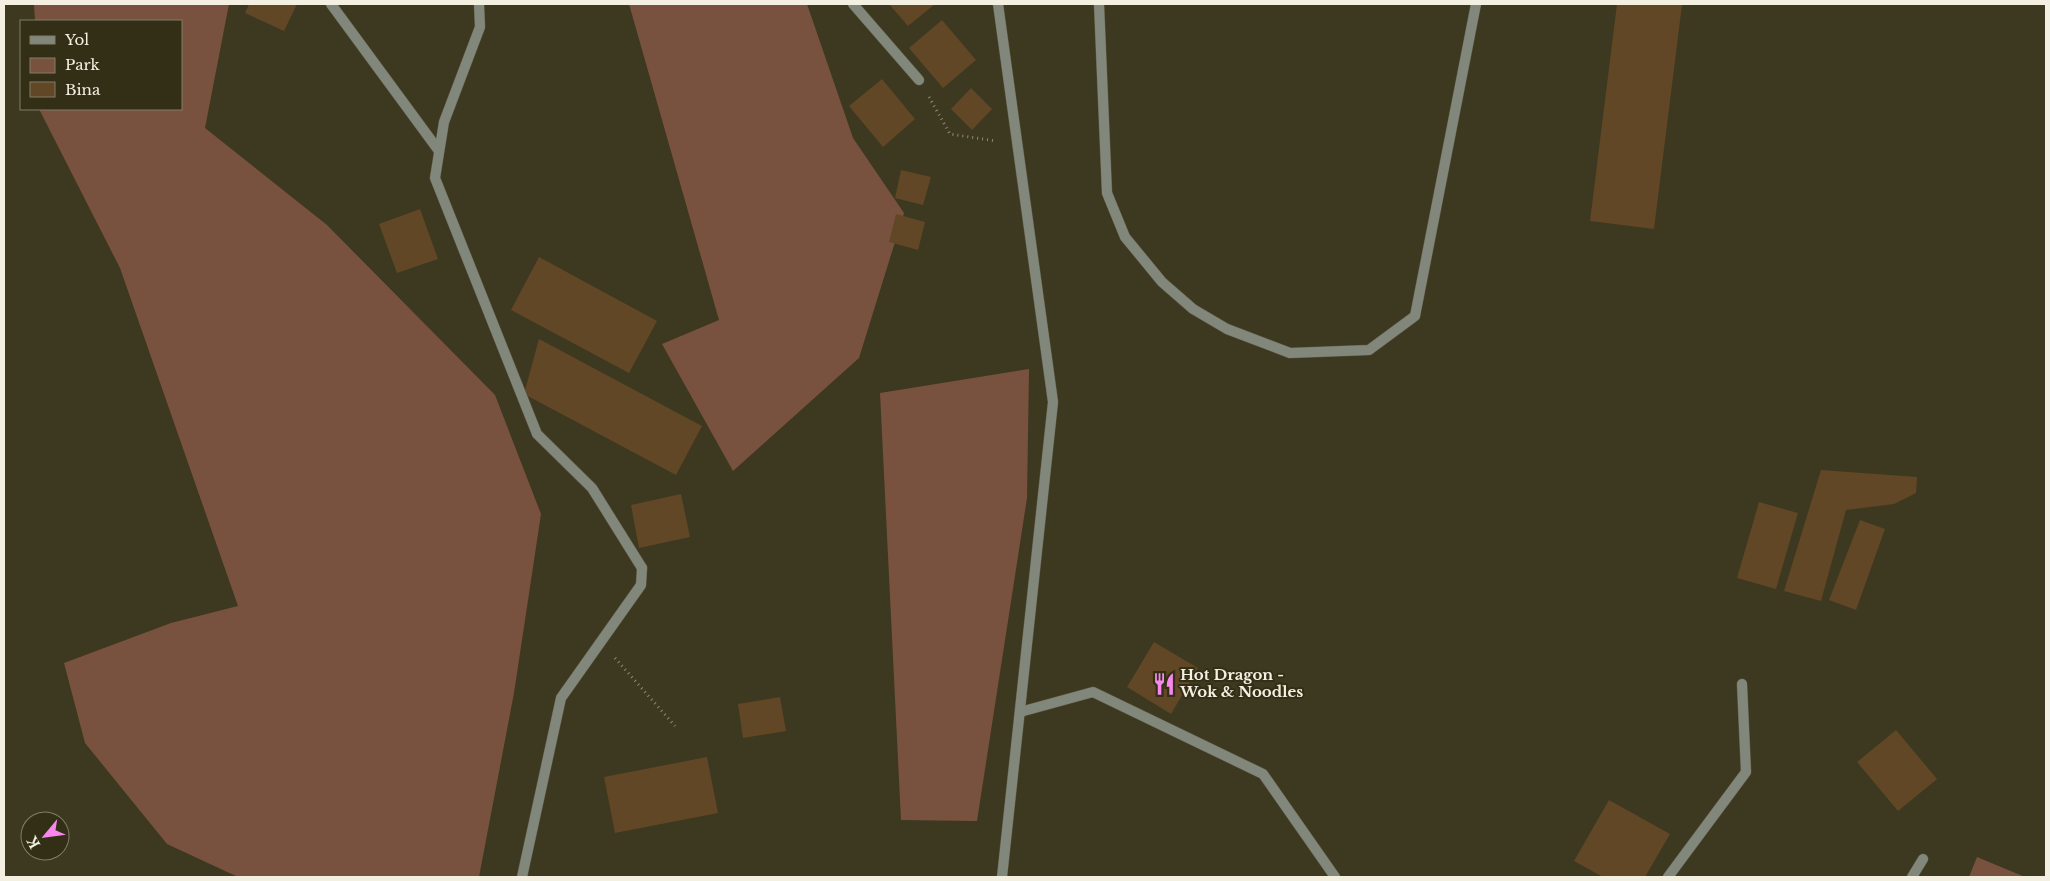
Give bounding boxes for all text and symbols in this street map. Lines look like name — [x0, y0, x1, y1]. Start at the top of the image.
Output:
legend — [20, 20, 182, 110]
text: Yol — [64, 30, 89, 49]
text: Park — [65, 55, 101, 74]
text: Bina — [65, 80, 101, 99]
place label: Hot Dragon - Wok & Noodles — [1179, 665, 1303, 701]
restaurant icon: Hot Dragon - Wok & Noodles — [1151, 671, 1177, 697]
north arrow — [20, 811, 70, 861]
text: K — [23, 832, 44, 852]

